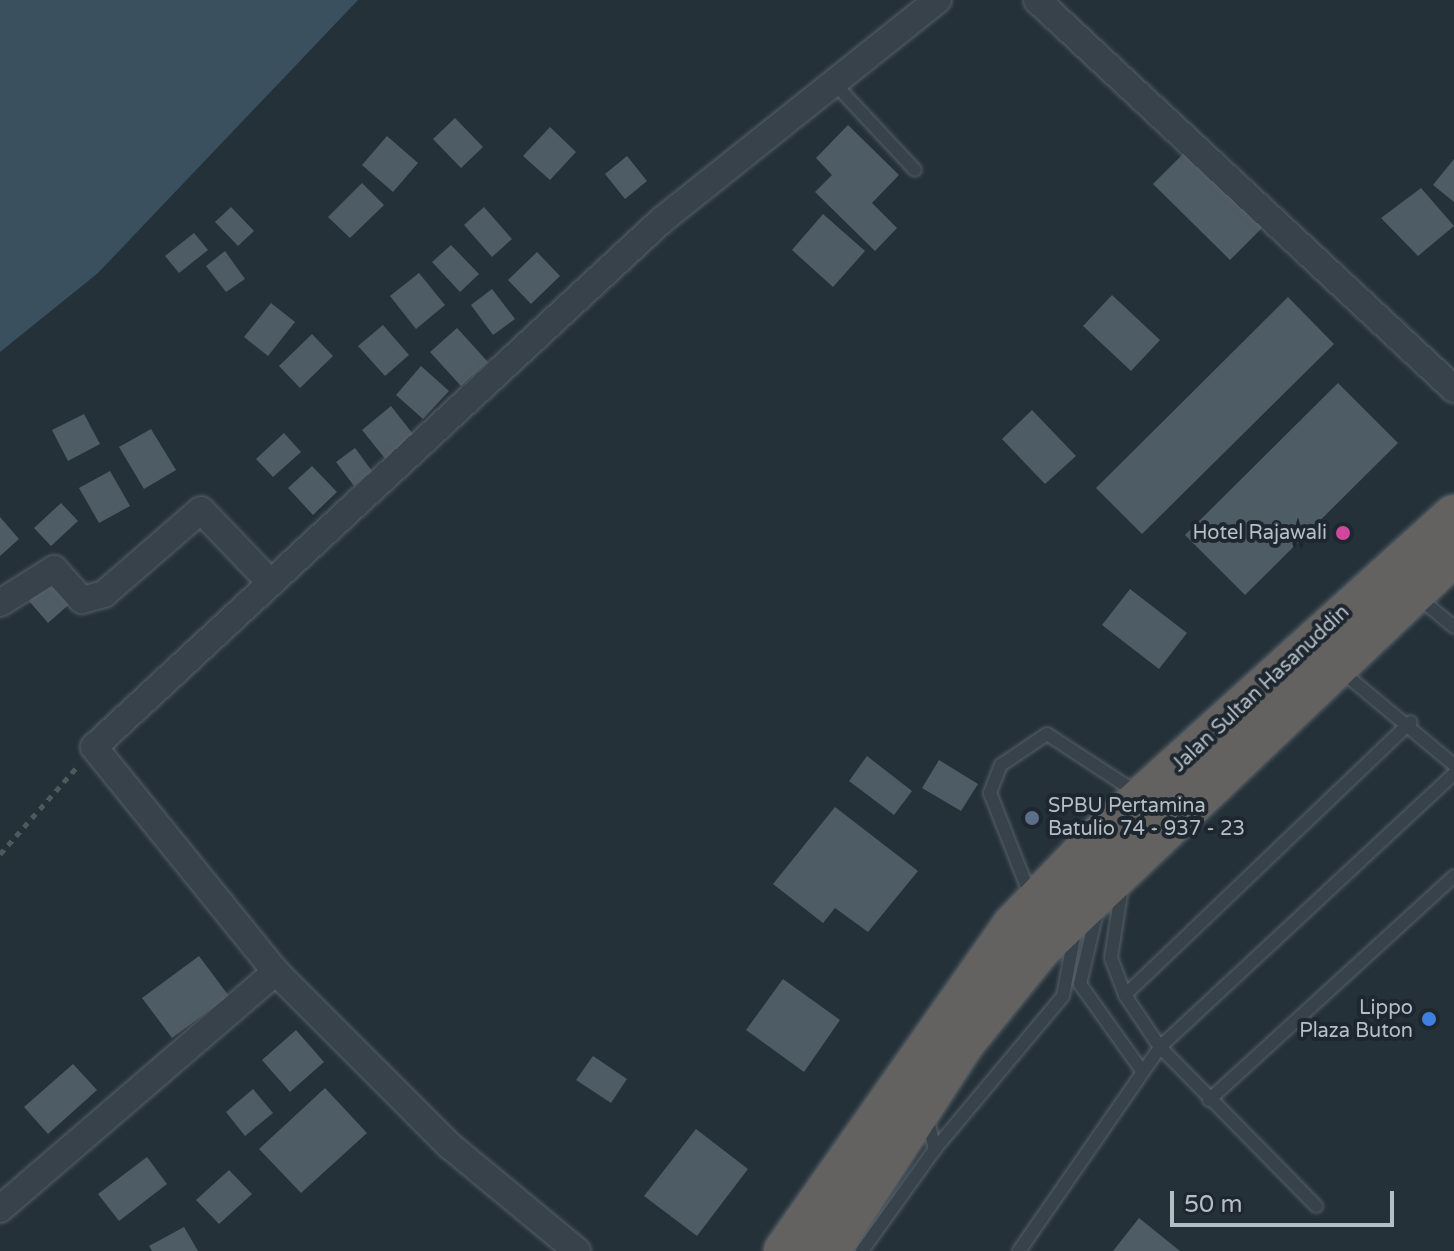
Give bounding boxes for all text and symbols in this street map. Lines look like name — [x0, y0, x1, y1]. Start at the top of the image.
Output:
place label: Hotel Rajawali — [1193, 521, 1327, 545]
marker: Hotel Rajawali — [1334, 524, 1352, 542]
street label: Jalan Sultan Hasanuddin — [1167, 601, 1355, 777]
place label: SPBU Pertamina Batulio 74 - 937 - 23 — [1048, 794, 1245, 841]
marker: SPBU Pertamina Batulio 74 - 937 - 23 — [1023, 809, 1041, 827]
place label: Lippo Plaza Buton — [1299, 996, 1413, 1043]
marker: Lippo Plaza Buton — [1420, 1010, 1438, 1028]
scale bar — [1174, 1175, 1398, 1225]
text: 50 m — [1184, 1190, 1242, 1219]

